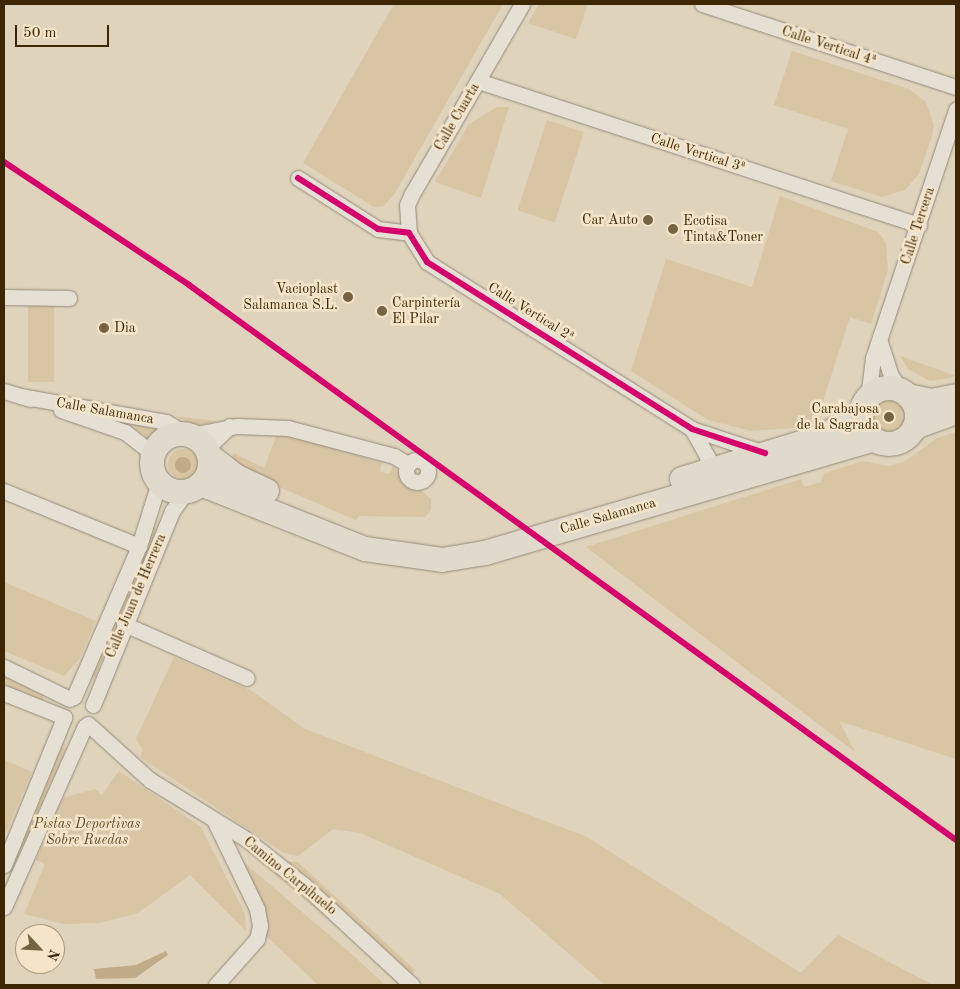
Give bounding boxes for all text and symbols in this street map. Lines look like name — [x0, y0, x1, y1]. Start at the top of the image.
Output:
scale bar — [18, 15, 111, 47]
street label: Calle Vertical 4ª — [779, 23, 879, 69]
text: 50 m — [23, 26, 57, 41]
street label: Calle Cuarta — [431, 80, 483, 154]
street label: Calle Vertical 3ª — [648, 130, 748, 176]
street label: Calle Tercera — [898, 185, 938, 267]
place label: Car Auto — [582, 212, 638, 228]
place label: Ecotisa Tinta&Toner — [683, 213, 763, 246]
marker: Car Auto — [642, 214, 654, 226]
marker: Ecotisa Tinta&Toner — [667, 223, 679, 235]
street label: Calle Vertical 2ª — [485, 279, 577, 345]
place label: Vacioplast Salamanca S.L. — [243, 281, 338, 314]
marker: Vacioplast Salamanca S.L. — [342, 291, 354, 303]
place label: Carpintería El Pilar — [392, 295, 460, 328]
marker: Carpintería El Pilar — [376, 305, 388, 317]
place label: Dia — [114, 320, 136, 336]
marker: Dia — [98, 322, 110, 334]
street label: Calle Salamanca — [55, 394, 155, 428]
place label: Carabajosa de la Sagrada — [797, 401, 879, 434]
marker: Carabajosa de la Sagrada — [883, 411, 895, 423]
street label: Calle Salamanca — [558, 494, 658, 538]
street label: Calle Juan de Herrera — [102, 531, 170, 661]
park label: Pistas Deportivas Sobre Ruedas — [34, 816, 140, 849]
street label: Camino Carpihuelo — [240, 833, 340, 919]
north arrow — [15, 924, 65, 974]
text: N — [44, 947, 61, 963]

